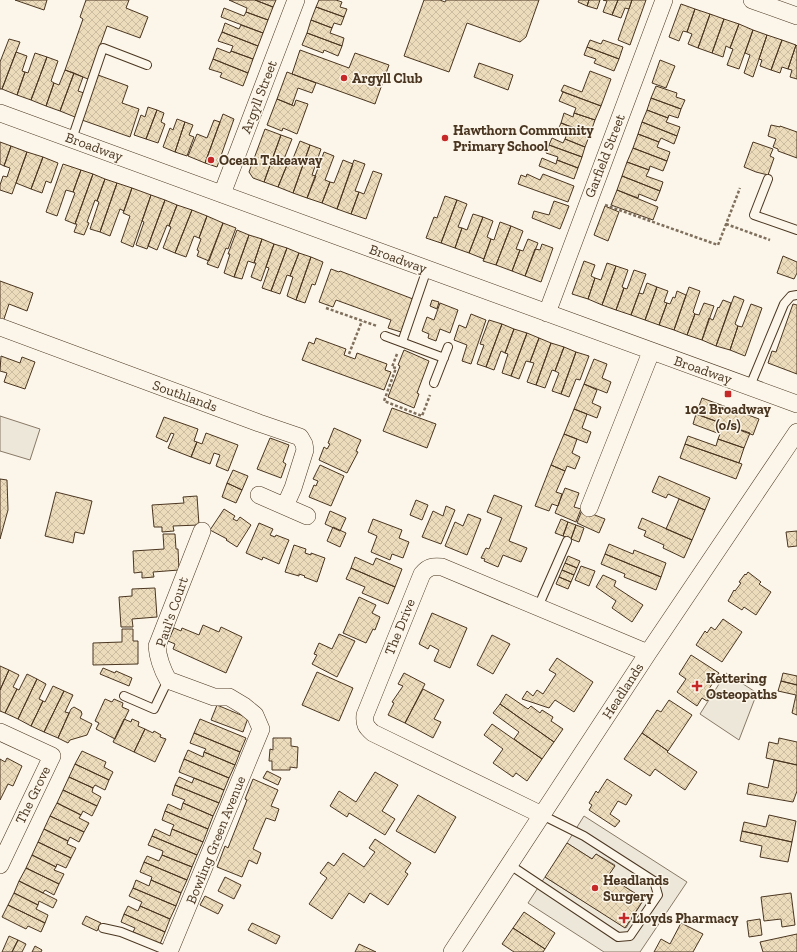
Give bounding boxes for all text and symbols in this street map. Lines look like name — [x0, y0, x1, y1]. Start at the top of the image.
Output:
street label: Argyll Street — [237, 57, 281, 136]
place label: Argyll Club — [352, 70, 423, 87]
marker: Argyll Club — [339, 73, 349, 83]
street label: Garfield Street — [581, 111, 629, 200]
place label: Hawthorn Community Primary School — [453, 122, 594, 155]
street label: Broadway — [63, 129, 126, 166]
marker: Hawthorn Community Primary School — [440, 133, 450, 143]
place label: Ocean Takeaway — [219, 152, 323, 169]
marker: Ocean Takeaway — [206, 155, 216, 165]
street label: Broadway — [367, 241, 430, 278]
street label: Broadway — [672, 352, 735, 388]
street label: Southlands — [150, 376, 220, 416]
marker: 102 Broadway (o/s) — [723, 389, 733, 399]
place label: 102 Broadway (o/s) — [685, 401, 772, 434]
street label: Paul's Court — [152, 574, 192, 649]
street label: The Drive — [381, 596, 419, 658]
street label: Headlands — [599, 660, 647, 722]
place label: Kettering Osteopaths — [706, 670, 778, 703]
marker: Kettering Osteopaths — [691, 680, 703, 692]
street label: The Grove — [12, 763, 54, 827]
street label: Bowling Green Avenue — [183, 773, 250, 906]
place label: Headlands Surgery — [603, 872, 670, 905]
marker: Headlands Surgery — [590, 883, 600, 893]
place label: Lloyds Pharmacy — [632, 910, 739, 927]
marker: Lloyds Pharmacy — [619, 913, 629, 923]

